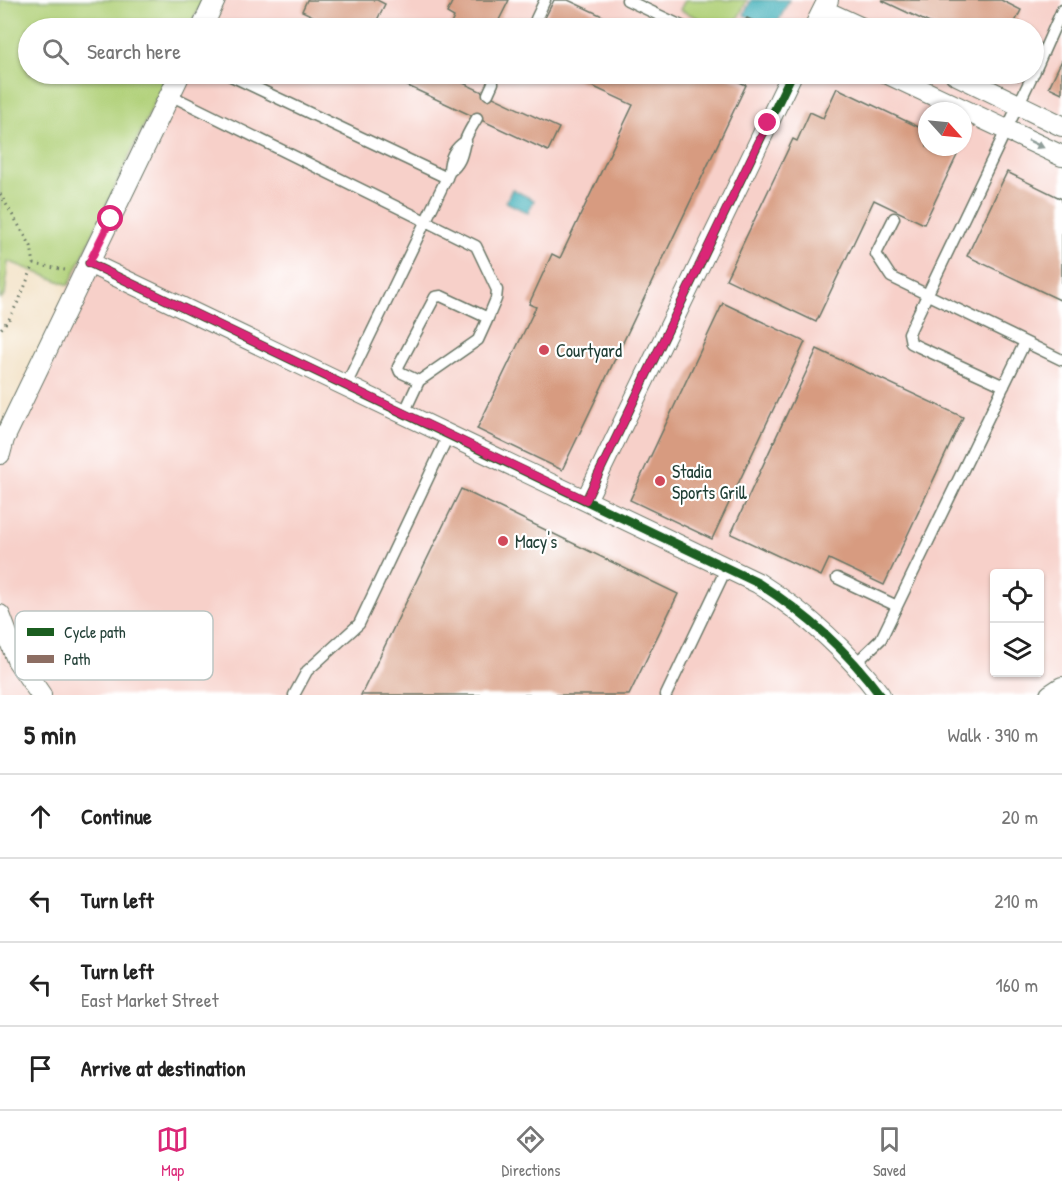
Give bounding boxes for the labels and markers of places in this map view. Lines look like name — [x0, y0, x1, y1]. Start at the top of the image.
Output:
place label: Courtyard — [556, 338, 622, 363]
marker: Courtyard — [537, 343, 551, 357]
place label: Stadia Sports Grill — [672, 459, 747, 505]
marker: Stadia Sports Grill — [653, 474, 667, 488]
place label: Macy's — [515, 529, 557, 554]
marker: Macy's — [496, 534, 510, 548]

